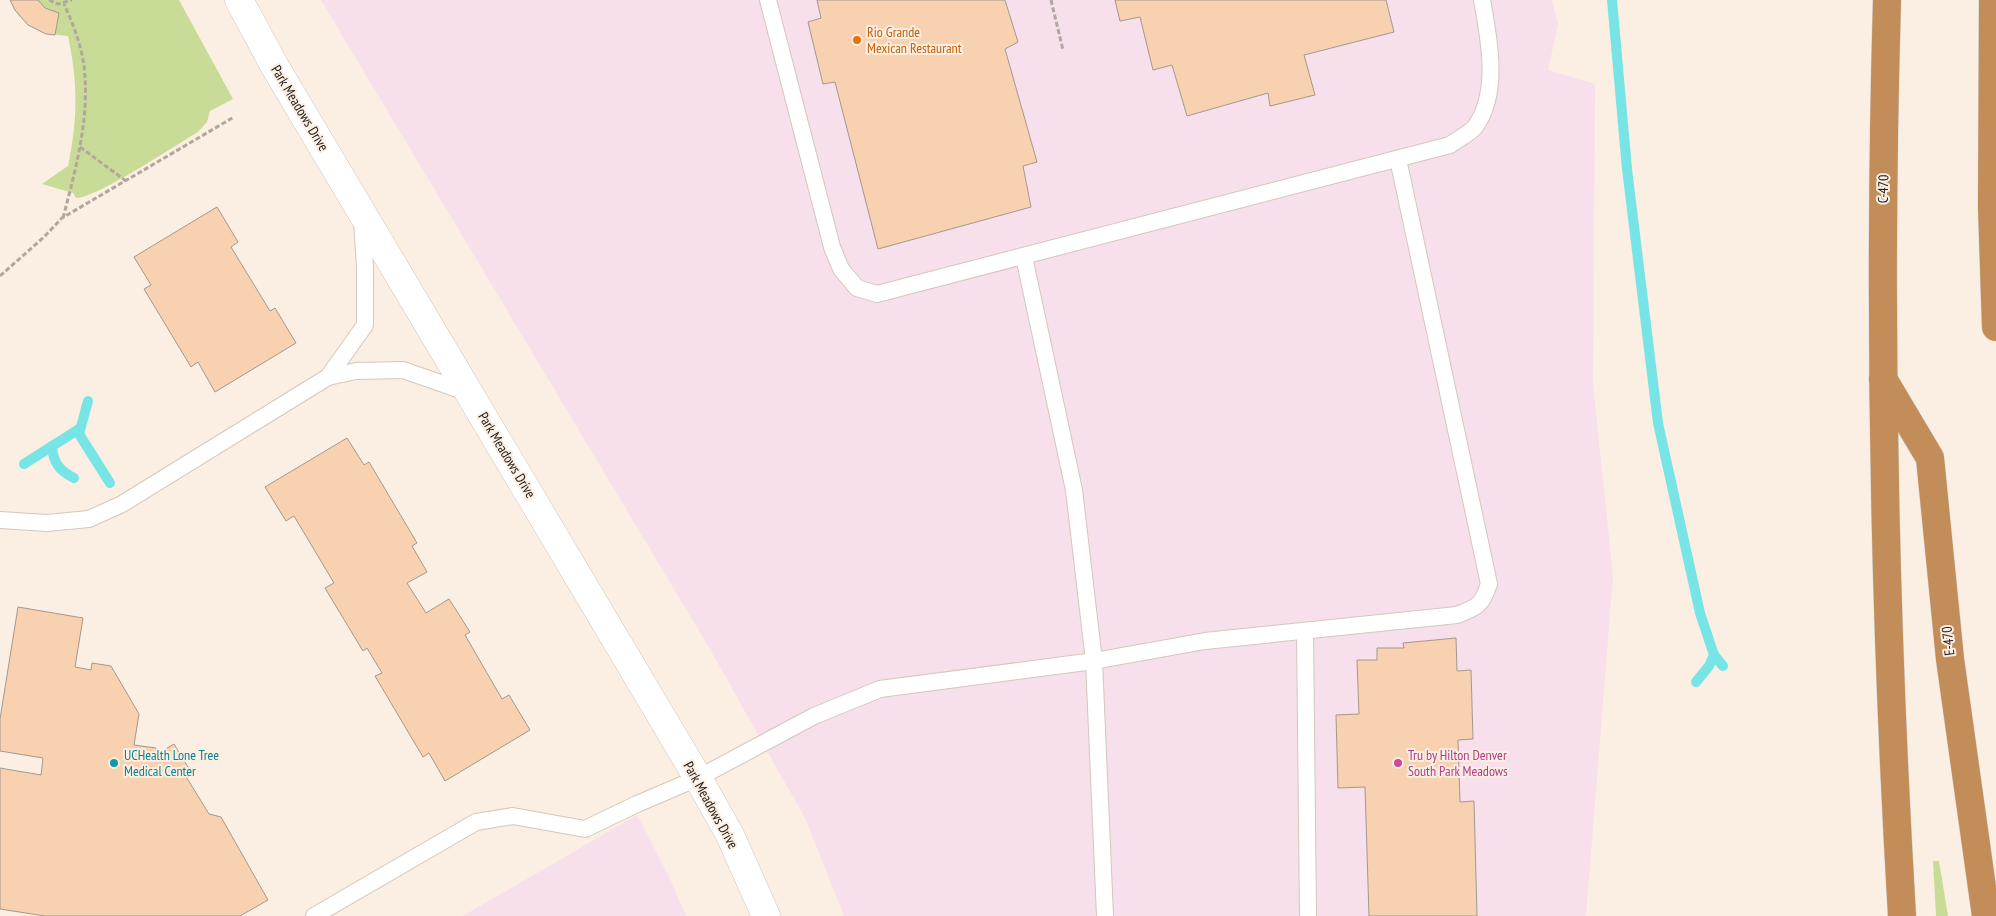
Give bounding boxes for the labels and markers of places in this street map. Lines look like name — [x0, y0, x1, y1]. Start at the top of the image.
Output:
place label: Rio Grande Mexican Restaurant — [867, 23, 962, 57]
marker: Rio Grande Mexican Restaurant — [851, 34, 863, 46]
place label: UCHealth Lone Tree Medical Center — [124, 746, 219, 780]
place label: Tru by Hilton Denver South Park Meadows — [1408, 746, 1508, 780]
marker: UCHealth Lone Tree Medical Center — [108, 757, 120, 769]
marker: Tru by Hilton Denver South Park Meadows — [1392, 757, 1404, 769]

